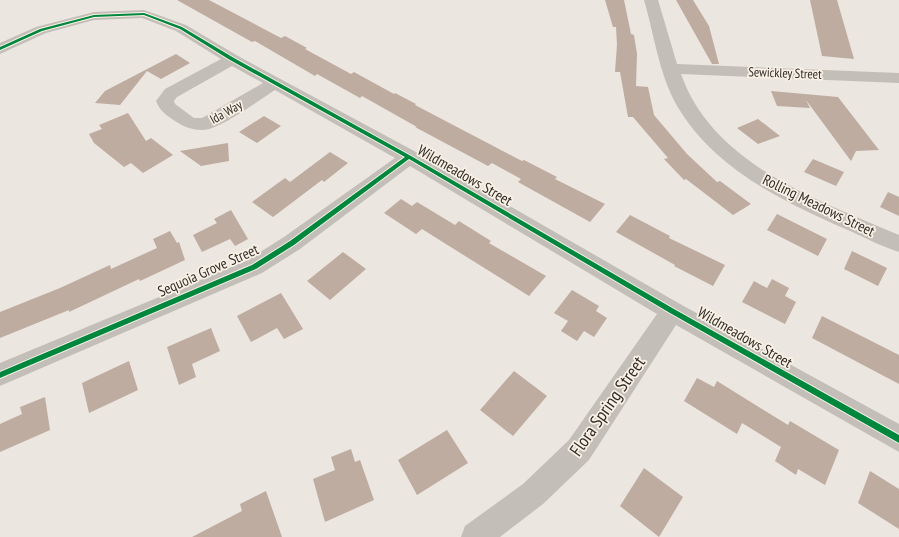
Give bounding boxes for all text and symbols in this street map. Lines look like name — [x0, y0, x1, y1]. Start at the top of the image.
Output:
street label: Sewickley Street — [748, 63, 822, 83]
street label: Ida Way — [207, 96, 245, 128]
street label: Wildmeadows Street — [414, 140, 516, 210]
street label: Rolling Meadows Street — [760, 170, 878, 240]
street label: Sequoia Grove Street — [155, 239, 261, 301]
street label: Wildmeadows Street — [694, 302, 796, 372]
street label: Flora Spring Street — [564, 352, 650, 460]

